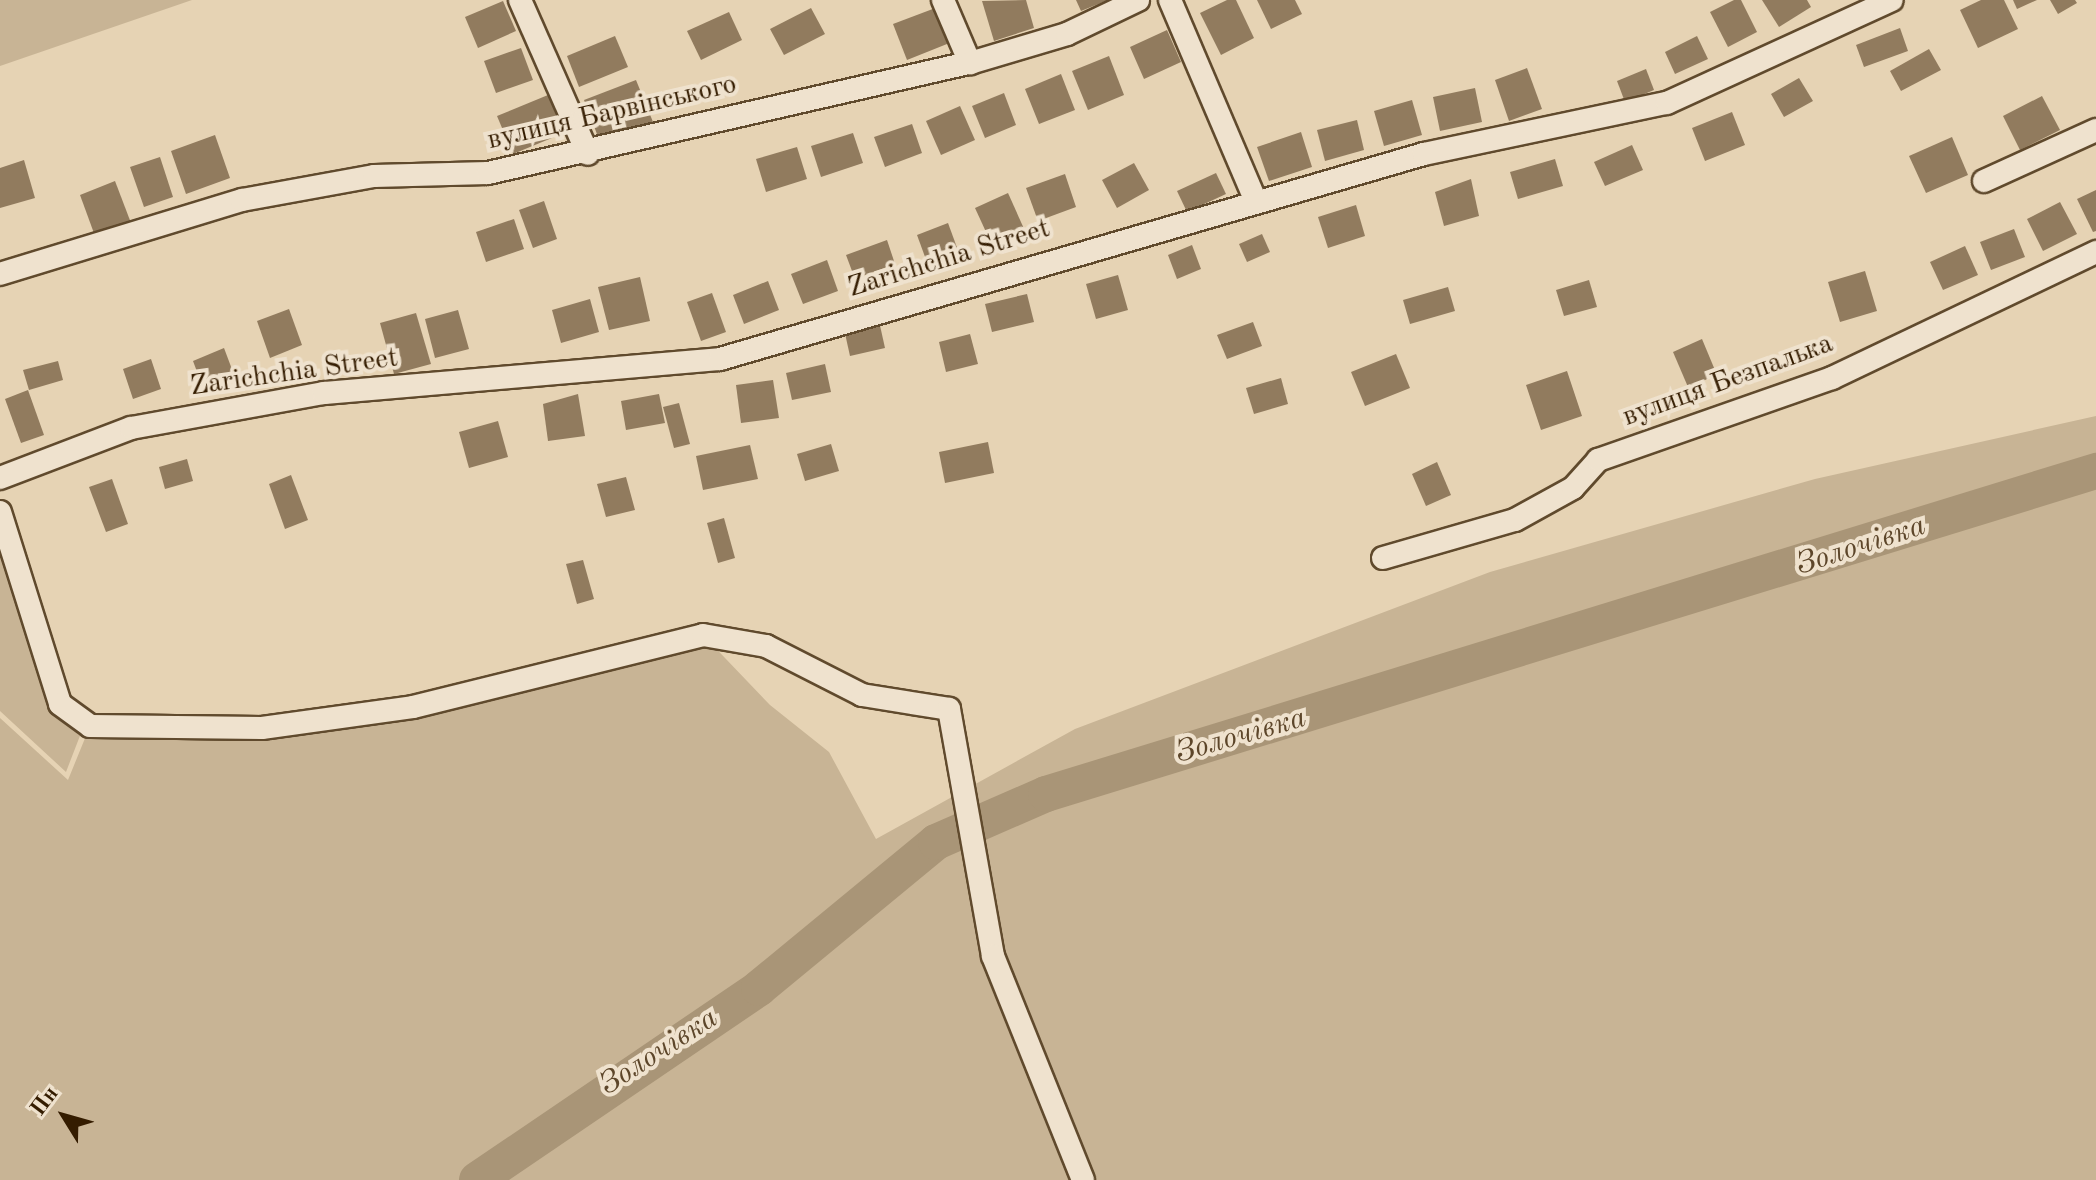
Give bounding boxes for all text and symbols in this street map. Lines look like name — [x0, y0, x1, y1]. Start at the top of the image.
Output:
street label: вулиця Барвінського — [484, 68, 740, 158]
street label: Zarichchia Street — [844, 212, 1054, 306]
street label: вулиця Безпалька — [1618, 327, 1838, 435]
street label: Zarichchia Street — [188, 342, 400, 404]
water label: Золочівка — [1792, 508, 1930, 584]
water label: Золочівка — [1171, 700, 1311, 772]
water label: Золочівка — [593, 1000, 725, 1104]
north arrow — [24, 1076, 104, 1156]
text: Пн — [27, 1083, 63, 1120]

